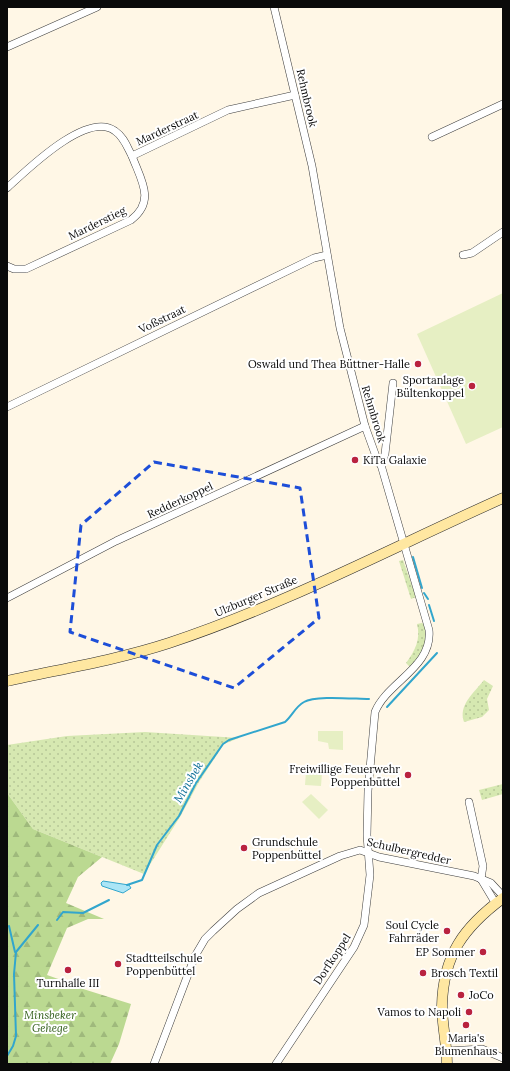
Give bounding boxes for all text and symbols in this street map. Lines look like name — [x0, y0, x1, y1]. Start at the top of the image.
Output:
street label: Rehmbrook — [294, 68, 320, 128]
street label: Marderstraat — [134, 107, 201, 149]
street label: Marderstieg — [66, 203, 129, 243]
street label: Voßstraat — [135, 301, 188, 337]
place label: Oswald und Thea Büttner-Halle — [248, 357, 410, 371]
marker: Oswald und Thea Büttner-Halle — [413, 359, 423, 369]
place label: Sportanlage Bültenkoppel — [396, 373, 464, 400]
marker: Sportanlage Bültenkoppel — [467, 381, 477, 391]
street label: Rehmbrook — [359, 384, 389, 444]
place label: KiTa Galaxie — [363, 453, 427, 467]
marker: KiTa Galaxie — [350, 455, 360, 465]
street label: Redderkoppel — [145, 479, 215, 521]
street label: Ulzburger Straße — [213, 572, 299, 620]
water label: Minsbek — [170, 759, 206, 805]
place label: Freiwillige Feuerwehr Poppenbüttel — [289, 762, 400, 789]
marker: Freiwillige Feuerwehr Poppenbüttel — [403, 770, 413, 780]
place label: Grundschule Poppenbüttel — [252, 835, 321, 862]
street label: Schulbergredder — [366, 835, 453, 868]
marker: Grundschule Poppenbüttel — [239, 843, 249, 853]
place label: Soul Cycle Fahrräder — [386, 918, 439, 945]
marker: Soul Cycle Fahrräder — [442, 926, 452, 936]
street label: Dorfkoppel — [310, 931, 354, 987]
place label: EP Sommer — [416, 945, 475, 959]
marker: EP Sommer — [478, 947, 488, 957]
place label: Stadtteilschule Poppenbüttel — [126, 951, 202, 978]
marker: Stadtteilschule Poppenbüttel — [113, 959, 123, 969]
marker: Turnhalle III — [63, 965, 73, 975]
place label: Brosch Textil — [431, 966, 498, 980]
marker: Brosch Textil — [418, 968, 428, 978]
place label: Turnhalle III — [36, 976, 100, 990]
place label: JoCo — [468, 988, 494, 1002]
marker: JoCo — [456, 990, 466, 1000]
place label: Vamos to Napoli — [376, 1005, 461, 1019]
marker: Vamos to Napoli — [464, 1007, 474, 1017]
park label: Minsbeker Gehege — [24, 1008, 77, 1035]
marker: Maria's Blumenhaus — [461, 1020, 471, 1030]
place label: Maria's Blumenhaus — [435, 1031, 497, 1058]

